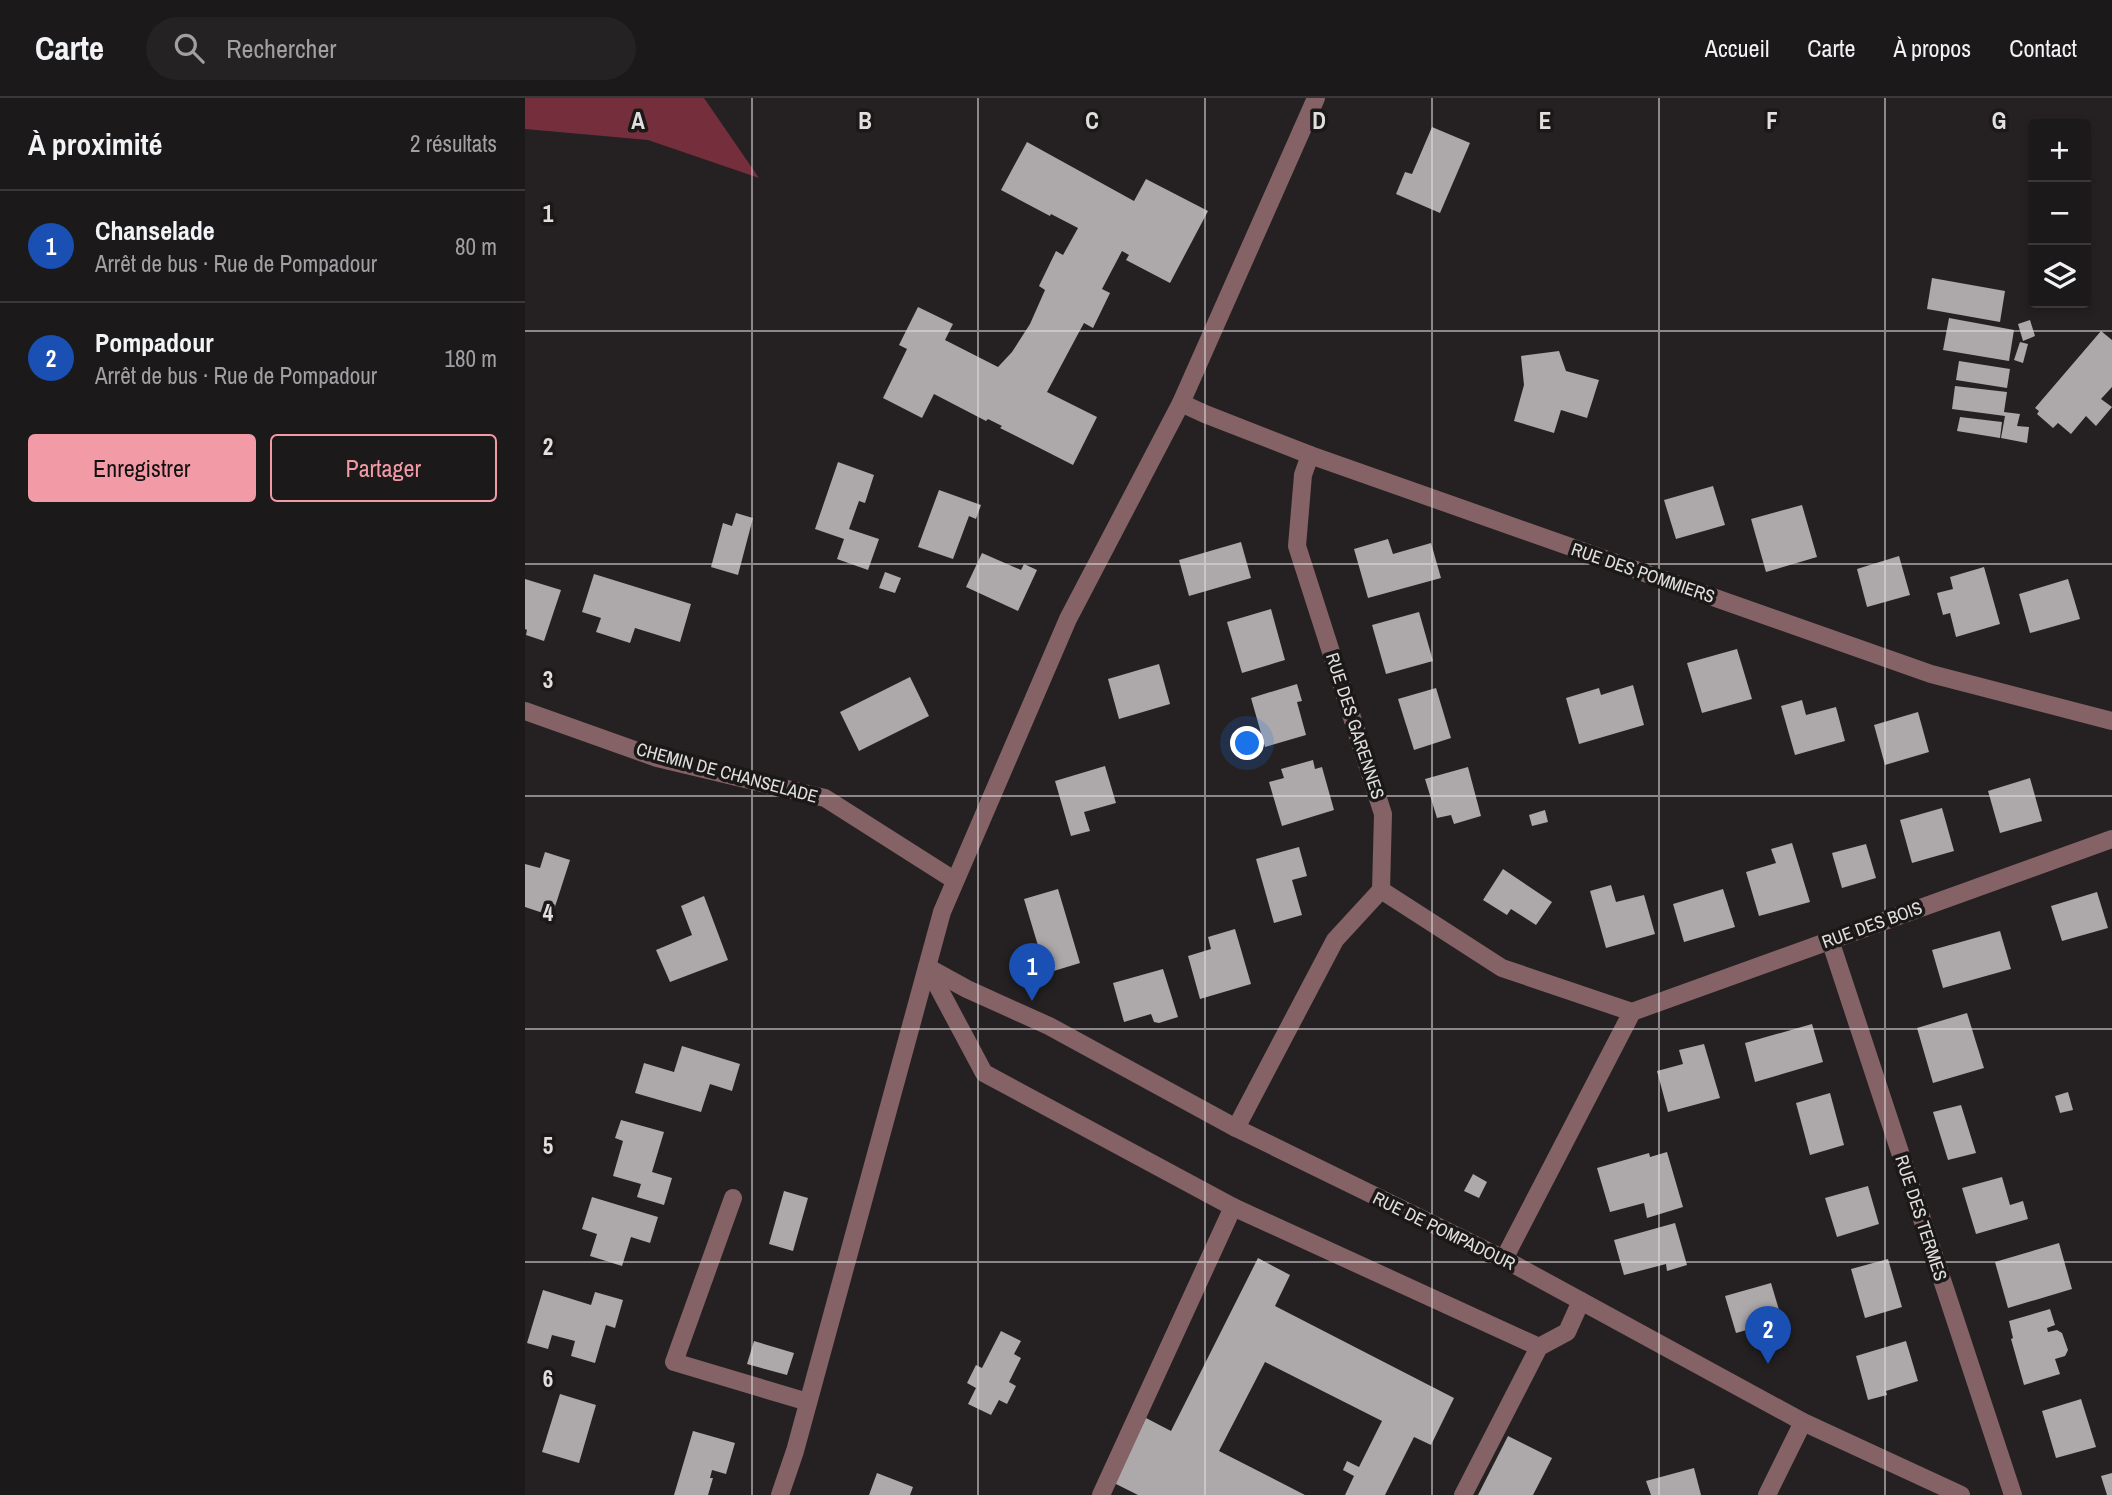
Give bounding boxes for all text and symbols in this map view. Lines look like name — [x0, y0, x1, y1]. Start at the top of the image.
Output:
search box — [146, 17, 636, 80]
text: Carte — [35, 26, 104, 70]
icon: search — [170, 29, 208, 67]
text: Rechercher — [226, 31, 336, 66]
text: Accueil — [1705, 32, 1769, 64]
text: Carte — [1807, 32, 1855, 64]
text: À propos — [1893, 32, 1971, 64]
text: Contact — [2009, 32, 2077, 64]
text: A — [631, 105, 645, 136]
text: B — [858, 105, 872, 136]
text: C — [1085, 105, 1099, 136]
text: D — [1312, 105, 1326, 136]
text: E — [1539, 105, 1551, 136]
text: F — [1766, 105, 1778, 136]
text: G — [1992, 105, 2006, 136]
map controls — [2028, 119, 2091, 308]
button: + — [2028, 119, 2091, 182]
text: À proximité — [28, 124, 162, 164]
text: 2 résultats — [410, 128, 497, 159]
button: − — [2028, 182, 2091, 245]
text: 1 — [543, 198, 554, 229]
text: Chanselade — [95, 213, 215, 248]
text: 1 — [46, 231, 56, 262]
text: 80 m — [455, 231, 497, 262]
button: layers — [2028, 245, 2091, 308]
text: Arrêt de bus · Rue de Pompadour — [95, 248, 377, 279]
text: Pompadour — [95, 325, 213, 360]
text: 2 — [46, 343, 56, 374]
text: 180 m — [445, 343, 497, 374]
text: Arrêt de bus · Rue de Pompadour — [95, 360, 377, 391]
text: 2 — [543, 431, 553, 462]
button: Enregistrer — [28, 434, 256, 502]
button: Partager — [270, 434, 497, 502]
street label: RUE DES POMMIERS — [1568, 536, 1718, 609]
street label: RUE DES GARENNES — [1320, 649, 1391, 802]
text: 3 — [543, 664, 553, 695]
your location — [1230, 726, 1264, 760]
street label: CHEMIN DE CHANSELADE — [634, 736, 821, 809]
street label: RUE DES BOIS — [1818, 895, 1926, 954]
text: 4 — [543, 897, 554, 928]
pin: 1 — [1009, 943, 1055, 1001]
text: 5 — [543, 1130, 553, 1161]
street label: RUE DES TERMES — [1889, 1152, 1954, 1284]
street label: RUE DE POMPADOUR — [1369, 1185, 1520, 1276]
pin: 2 — [1745, 1306, 1791, 1364]
text: 6 — [543, 1363, 553, 1394]

